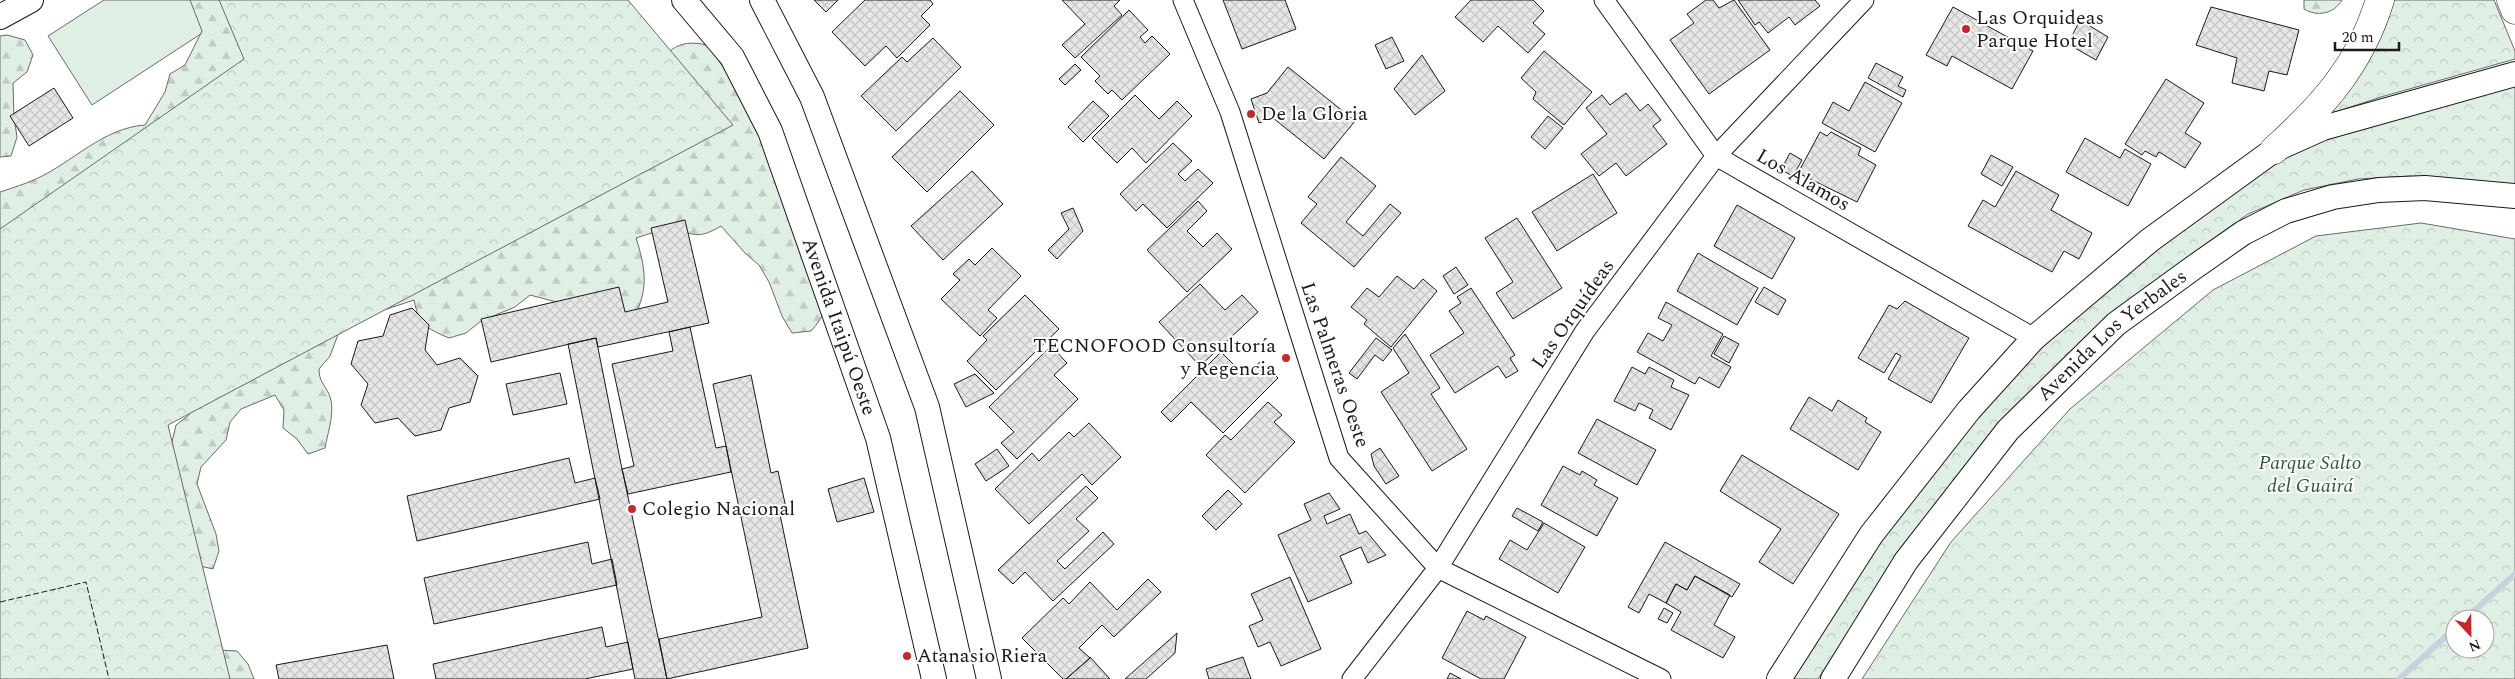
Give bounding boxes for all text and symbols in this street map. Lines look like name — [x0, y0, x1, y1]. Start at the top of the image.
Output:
place label: Las Orquideas Parque Hotel — [1976, 3, 2104, 56]
scale bar — [2335, 20, 2399, 52]
marker: Las Orquideas Parque Hotel — [1960, 23, 1972, 35]
text: 20 m — [2342, 26, 2374, 49]
place label: De la Gloria — [1261, 99, 1368, 129]
marker: De la Gloria — [1245, 108, 1257, 120]
street label: Los Alamos — [1750, 141, 1856, 219]
street label: Avenida Itaipú Oeste — [794, 233, 884, 420]
street label: Las Orquídeas — [1524, 253, 1622, 375]
street label: Avenida Los Yerbales — [2030, 262, 2194, 408]
street label: Las Palmeras Oeste — [1293, 278, 1377, 452]
place label: TECNOFOOD Consultoría y Regencia — [1033, 331, 1276, 384]
marker: TECNOFOOD Consultoría y Regencia — [1280, 352, 1292, 364]
park label: Parque Salto del Guairá — [2258, 448, 2362, 501]
place label: Colegio Nacional — [642, 494, 795, 524]
marker: Colegio Nacional — [626, 503, 638, 515]
north arrow — [2445, 609, 2495, 659]
text: N — [2465, 634, 2484, 657]
place label: Atanasio Riera — [917, 641, 1048, 671]
marker: Atanasio Riera — [901, 650, 913, 662]

